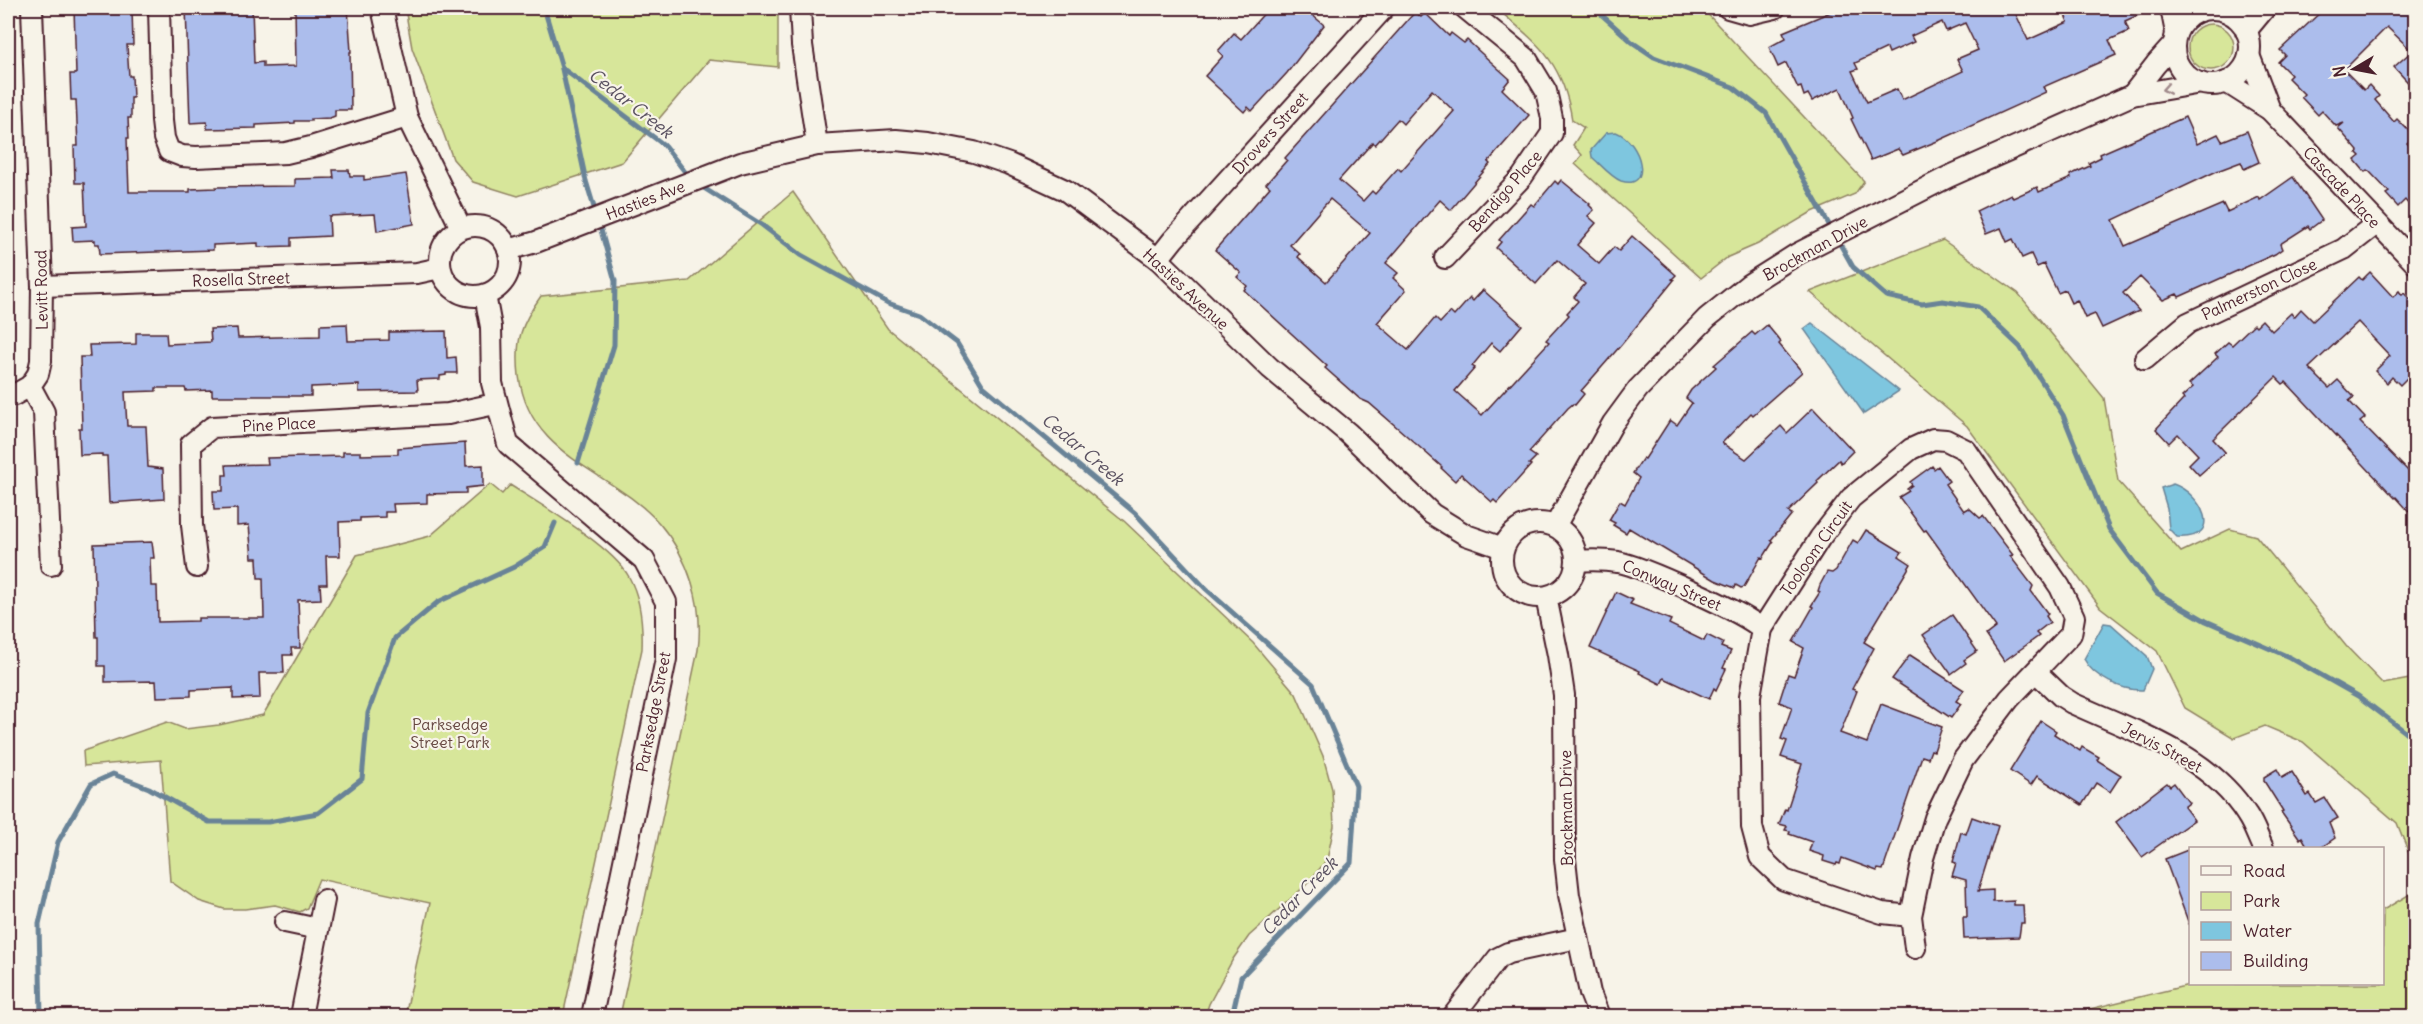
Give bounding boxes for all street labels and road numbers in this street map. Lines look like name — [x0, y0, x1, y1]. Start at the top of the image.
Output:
street label: Drovers Street — [1228, 87, 1312, 178]
street label: Cascade Place — [2299, 142, 2385, 232]
street label: Bendigo Place — [1464, 146, 1546, 236]
street label: Hasties Ave — [603, 176, 687, 224]
street label: Brockman Drive — [1759, 211, 1871, 285]
street label: Hasties Avenue — [1139, 244, 1233, 334]
street label: Levitt Road — [30, 250, 52, 330]
street label: Palmerston Close — [2198, 254, 2320, 324]
street label: Rosella Street — [192, 267, 291, 291]
street label: Pine Place — [242, 412, 316, 436]
street label: Tooloom Circuit — [1776, 496, 1857, 599]
street label: Conway Street — [1619, 555, 1725, 615]
street label: Parksedge Street — [632, 649, 675, 774]
street label: Jervis Street — [2118, 717, 2206, 777]
street label: Brockman Drive — [1555, 750, 1577, 866]

